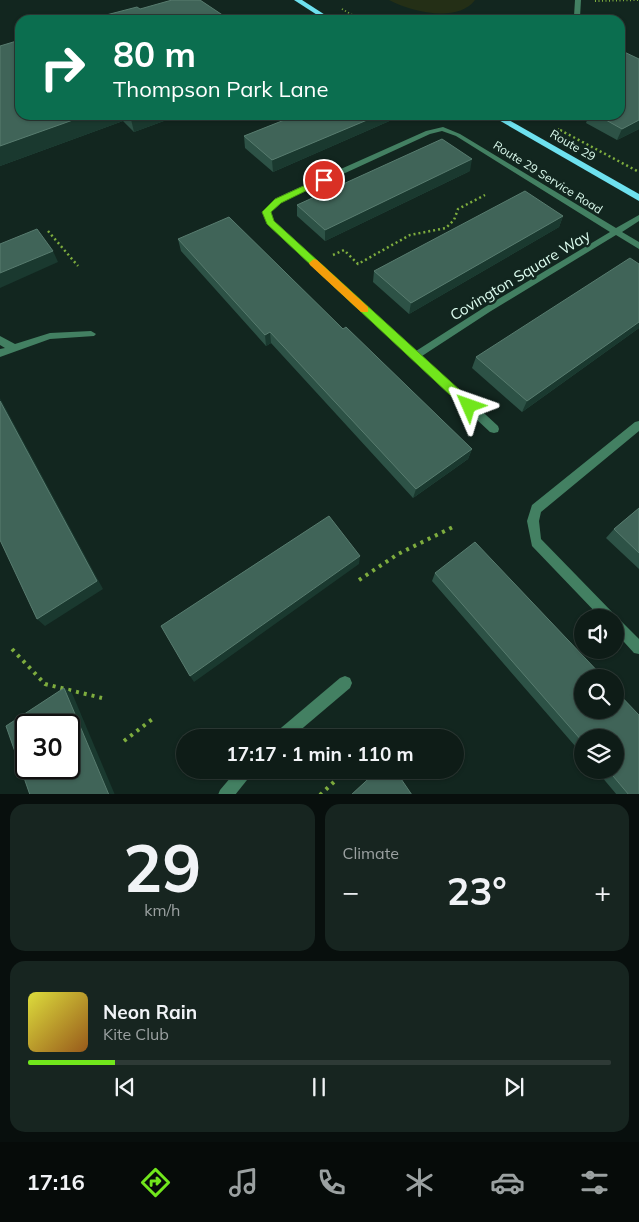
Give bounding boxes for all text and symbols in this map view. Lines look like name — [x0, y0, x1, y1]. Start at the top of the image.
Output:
text: 80 m — [113, 32, 196, 76]
icon: right — [30, 35, 95, 100]
text: Thompson Park Lane — [113, 75, 328, 103]
street label: Route 29 — [548, 126, 598, 164]
street label: Route 29 Service Road — [491, 137, 605, 217]
pin — [303, 159, 345, 201]
icon: arrive — [310, 166, 338, 194]
street label: Covington Square Way — [446, 226, 594, 324]
position arrow — [442, 379, 494, 431]
map controls — [574, 609, 624, 779]
button: sound — [574, 609, 624, 659]
button: search — [574, 669, 624, 719]
speed limit sign: 30 — [15, 714, 80, 779]
button: layers — [574, 729, 624, 779]
text: 17:17 · 1 min · 110 m — [226, 742, 414, 766]
text: 29 — [123, 827, 201, 908]
text: Climate — [343, 843, 399, 863]
text: 23° — [447, 867, 507, 915]
text: − — [343, 874, 359, 909]
text: + — [594, 874, 611, 909]
text: km/h — [144, 900, 180, 920]
text: Neon Rain — [103, 1000, 197, 1024]
text: Kite Club — [103, 1024, 169, 1044]
icon: previous — [111, 1073, 139, 1101]
icon: pause — [305, 1073, 333, 1101]
icon: next — [500, 1073, 528, 1101]
icon: directions — [138, 1165, 173, 1200]
icon: music — [226, 1165, 261, 1200]
icon: phone — [314, 1165, 349, 1200]
icon: climate — [402, 1165, 437, 1200]
icon: car — [490, 1165, 525, 1200]
icon: filters — [577, 1165, 612, 1200]
text: 17:16 — [26, 1168, 85, 1196]

